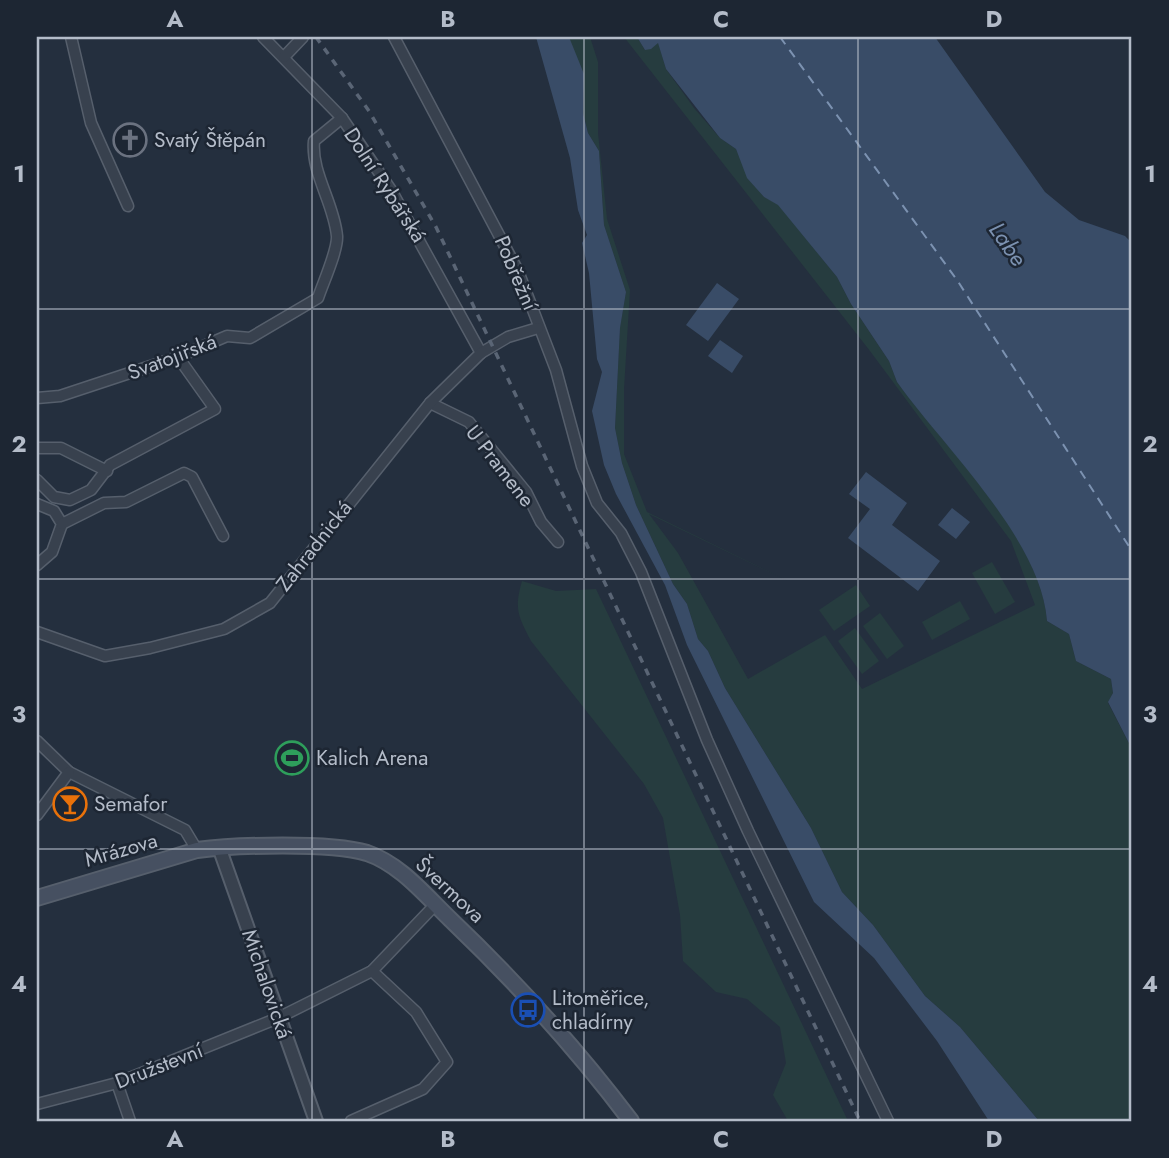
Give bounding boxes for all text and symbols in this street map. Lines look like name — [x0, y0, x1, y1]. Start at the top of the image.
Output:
text: A — [166, 2, 184, 36]
text: B — [440, 2, 456, 36]
text: C — [713, 2, 729, 36]
text: D — [986, 2, 1003, 36]
church icon: Svatý Štěpán — [111, 121, 149, 159]
street label: Dolní Rybářská — [337, 122, 433, 248]
place label: Svatý Štěpán — [154, 125, 266, 155]
text: 1 — [13, 157, 25, 191]
text: 1 — [1144, 157, 1156, 191]
water label: Labe — [981, 215, 1036, 273]
street label: Pobřežní — [487, 231, 546, 316]
street label: Svatojiřská — [123, 326, 221, 388]
street label: U Pramene — [458, 419, 542, 514]
text: 2 — [11, 427, 27, 461]
text: 2 — [1142, 427, 1158, 461]
street label: Zahradnická — [269, 494, 359, 598]
text: 3 — [12, 697, 26, 731]
text: 3 — [1143, 697, 1157, 731]
sports icon: Kalich Arena — [273, 739, 311, 777]
place label: Kalich Arena — [316, 743, 428, 773]
bar icon: Semafor — [51, 785, 89, 823]
place label: Semafor — [94, 789, 168, 819]
street label: Mrázova — [81, 825, 161, 875]
street label: Švermova — [409, 850, 491, 930]
street label: Michalovická — [234, 925, 300, 1043]
text: 4 — [11, 967, 27, 1001]
text: 4 — [1142, 967, 1158, 1001]
place label: Litoměřice, chladírny — [552, 983, 650, 1037]
bus stop icon: Litoměřice, chladírny — [509, 991, 547, 1029]
street label: Družstevní — [111, 1035, 209, 1096]
text: A — [166, 1122, 184, 1156]
text: B — [440, 1122, 456, 1156]
text: C — [713, 1122, 729, 1156]
text: D — [986, 1122, 1003, 1156]

